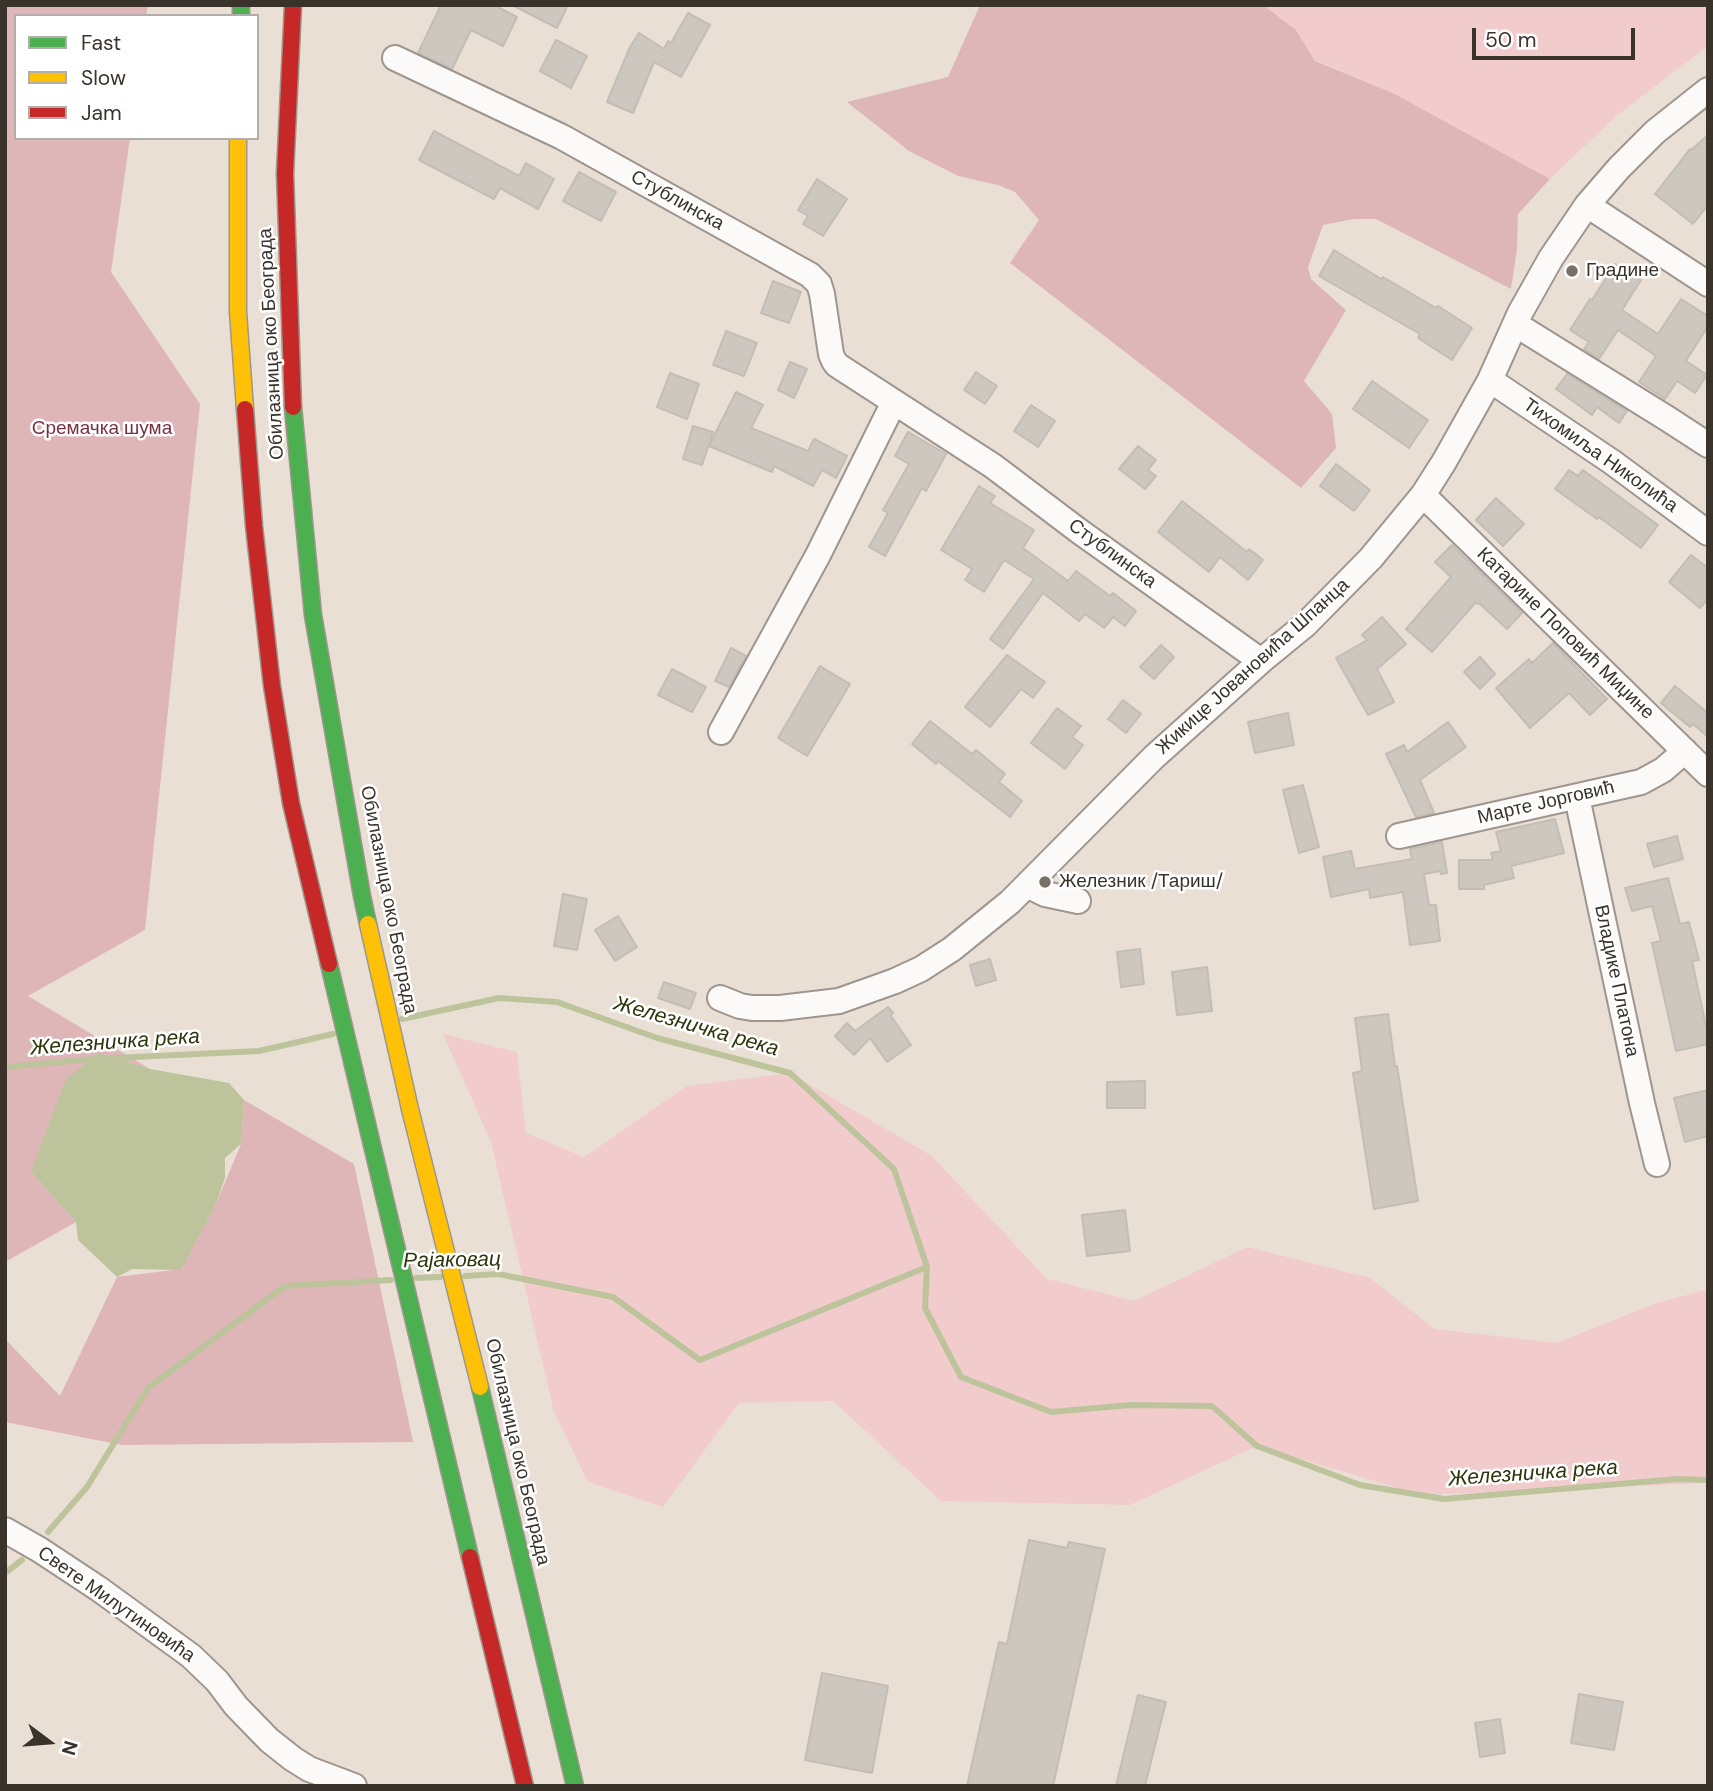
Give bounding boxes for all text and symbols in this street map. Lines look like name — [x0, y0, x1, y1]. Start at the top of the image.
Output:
legend — [14, 14, 259, 140]
scale bar — [1475, 14, 1638, 58]
text: 50 m — [1485, 26, 1536, 54]
text: Fast — [81, 29, 121, 57]
text: Slow — [81, 64, 126, 92]
text: Jam — [81, 99, 122, 127]
street label: Стублинска — [626, 166, 728, 236]
street label: Обилазница око Београда — [255, 228, 289, 460]
place label: Градине — [1586, 260, 1659, 282]
marker: Градине — [1564, 263, 1580, 279]
street label: Тихомиља Николића — [1518, 394, 1682, 518]
park label: Сремачка шума — [32, 418, 172, 440]
street label: Стублинска — [1063, 514, 1161, 594]
street label: Катарине Поповић Миџине — [1472, 543, 1658, 725]
street label: Жикице Јовановића Шпанца — [1152, 574, 1354, 760]
street label: Марте Јорговић — [1475, 776, 1617, 830]
street label: Обилазница око Београда — [355, 784, 421, 1016]
place label: Железник /Тариш/ — [1059, 871, 1223, 893]
marker: Железник /Тариш/ — [1037, 874, 1053, 890]
street label: Владике Платона — [1589, 903, 1643, 1059]
water label: Железничка река — [611, 991, 781, 1063]
water label: Железничка река — [29, 1025, 201, 1061]
water label: Рајаковац — [403, 1248, 501, 1274]
street label: Обилазница око Београда — [480, 1336, 554, 1568]
water label: Железничка река — [1447, 1456, 1619, 1492]
street label: Свете Милутиновића — [33, 1542, 199, 1668]
north arrow — [14, 1707, 84, 1777]
text: N — [56, 1738, 84, 1758]

